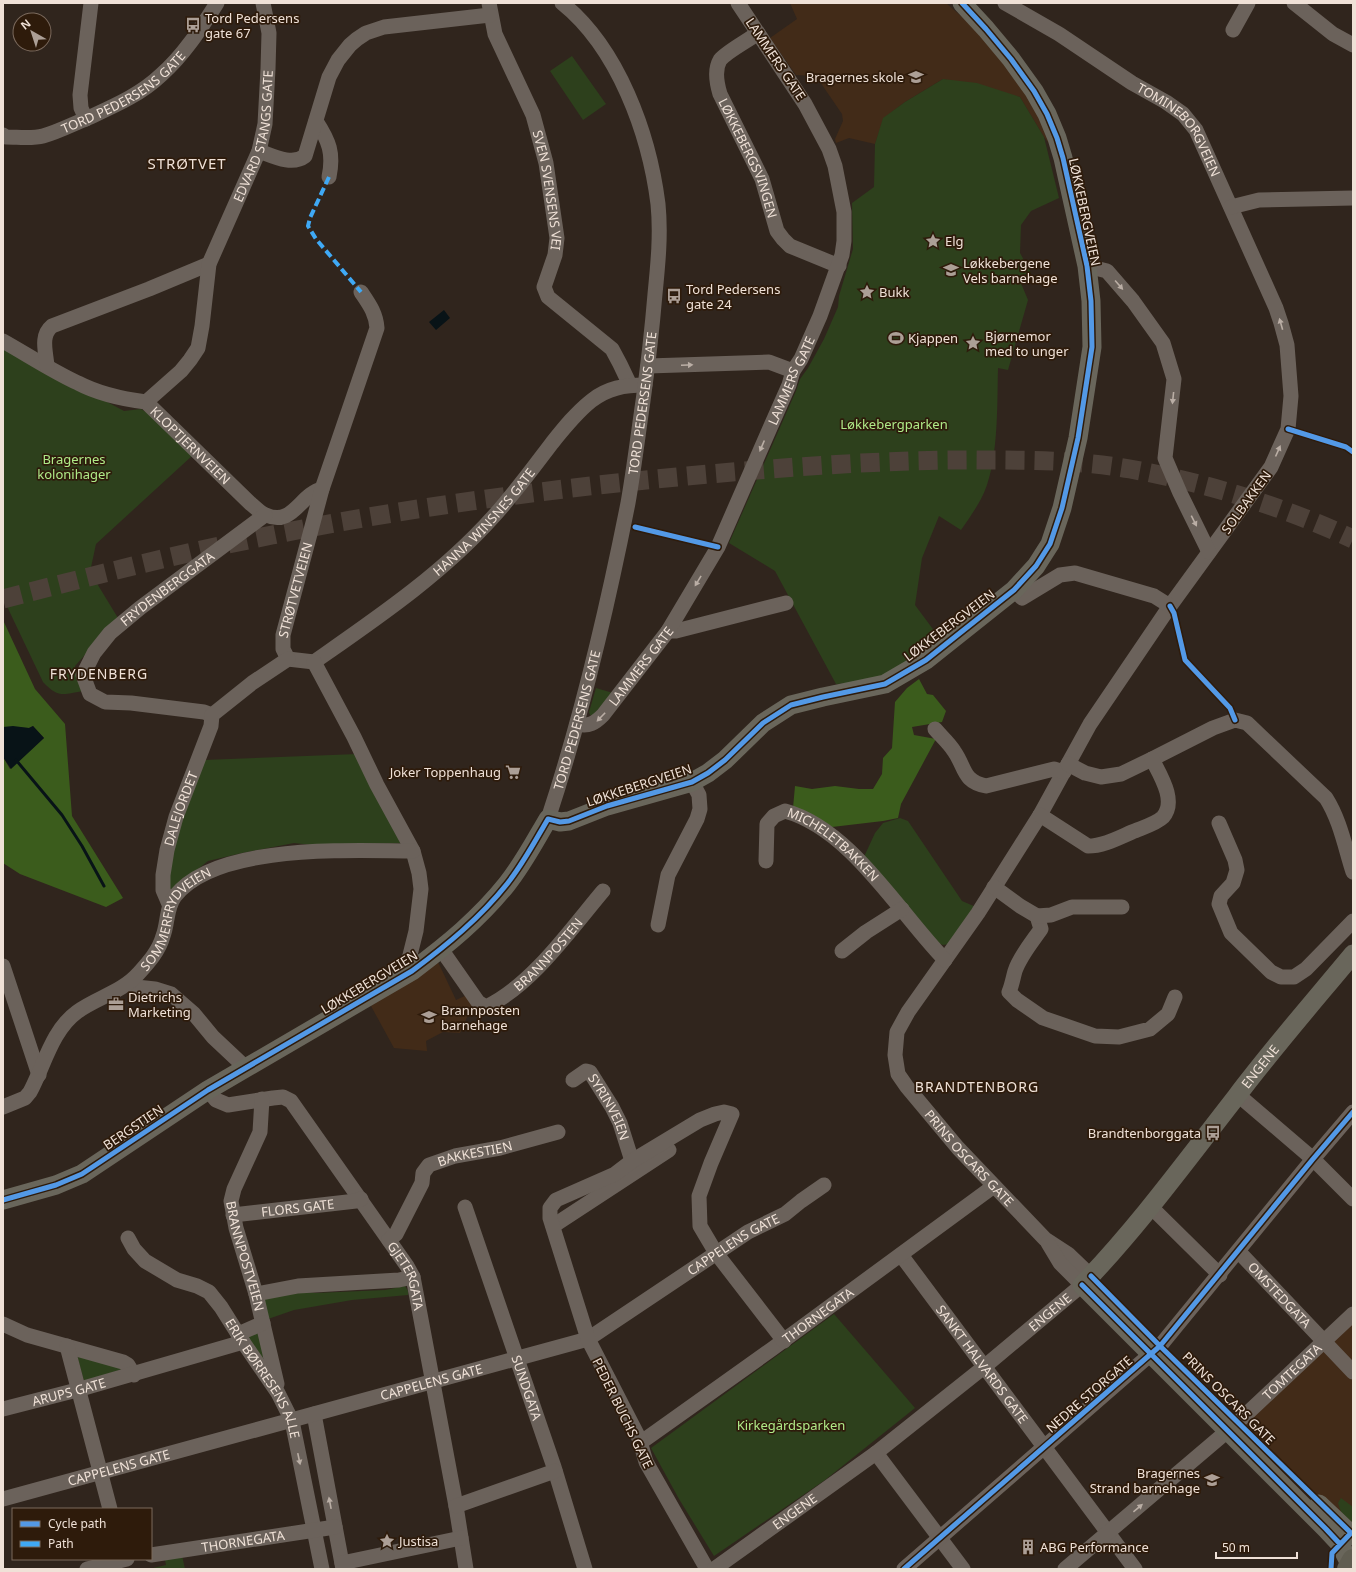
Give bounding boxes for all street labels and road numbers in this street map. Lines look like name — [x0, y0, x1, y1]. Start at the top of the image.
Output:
street label: LAMMERS GATE — [742, 14, 810, 104]
street label: TORD PEDERSENS GATE — [58, 47, 189, 138]
street label: EDVARD STANGS GATE — [229, 70, 277, 205]
street label: TOMINEBORGVEIEN — [1134, 79, 1225, 179]
street label: LØKKEBERGSVINGEN — [714, 95, 782, 220]
street label: SVEN SVENSENS VEI — [529, 128, 566, 251]
street label: LØKKEBERGVEIEN — [1065, 156, 1105, 268]
street label: TORD PEDERSENS GATE — [624, 331, 660, 476]
street label: LAMMERS GATE — [763, 333, 819, 428]
street label: KLOPTJERNVEIEN — [146, 402, 235, 488]
street label: HANNA WINSNES GATE — [429, 464, 539, 580]
street label: SOLBAKKEN — [1217, 467, 1275, 537]
street label: STRØTVETVEIEN — [274, 540, 316, 640]
street label: FRYDENBERGGATA — [116, 547, 218, 630]
street label: LØKKEBERGVEIEN — [900, 585, 998, 665]
street label: LAMMERS GATE — [604, 623, 677, 710]
street label: TORD PEDERSENS GATE — [549, 648, 604, 792]
street label: LØKKEBERGVEIEN — [584, 759, 694, 811]
street label: DALEJORDET — [159, 768, 202, 848]
street label: MICHELETBAKKEN — [785, 803, 883, 885]
street label: SOMMERFRYDVEIEN — [136, 863, 214, 975]
street label: BRANNPOSTEN — [510, 914, 587, 995]
street label: LØKKEBERGVEIEN — [317, 946, 421, 1018]
street label: ENGENE — [1237, 1041, 1283, 1092]
street label: SYRINVEIEN — [584, 1070, 634, 1142]
street label: BERGSTIEN — [99, 1100, 167, 1154]
street label: PRINS OSCARS GATE — [921, 1106, 1018, 1210]
street label: BAKKESTIEN — [435, 1136, 514, 1170]
street label: FLORS GATE — [260, 1195, 335, 1221]
street label: BRANNPOSTVEIEN — [222, 1199, 269, 1313]
street label: CAPPELENS GATE — [683, 1209, 782, 1279]
street label: GJETERGATA — [383, 1238, 428, 1312]
street label: OMSTEDGATA — [1244, 1258, 1316, 1332]
street label: THORNEGATA — [779, 1283, 858, 1347]
street label: ENGENE — [1024, 1289, 1075, 1335]
street label: SANKT HALVARDS GATE — [932, 1301, 1032, 1427]
street label: ERIK BØRRESENS ALLE — [221, 1315, 304, 1440]
street label: TOMTEGATA — [1258, 1339, 1326, 1404]
street label: PRINS OSCARS GATE — [1179, 1348, 1279, 1448]
street label: NEDRE STORGATE — [1042, 1351, 1136, 1437]
street label: SUNDGATA — [507, 1353, 547, 1423]
street label: PEDER BUCHS GATE — [588, 1355, 658, 1471]
street label: CAPPELENS GATE — [378, 1359, 484, 1404]
street label: ARUPS GATE — [30, 1373, 108, 1410]
street label: CAPPELENS GATE — [66, 1445, 172, 1490]
street label: ENGENE — [769, 1489, 820, 1534]
street label: THORNEGATA — [200, 1526, 286, 1556]

